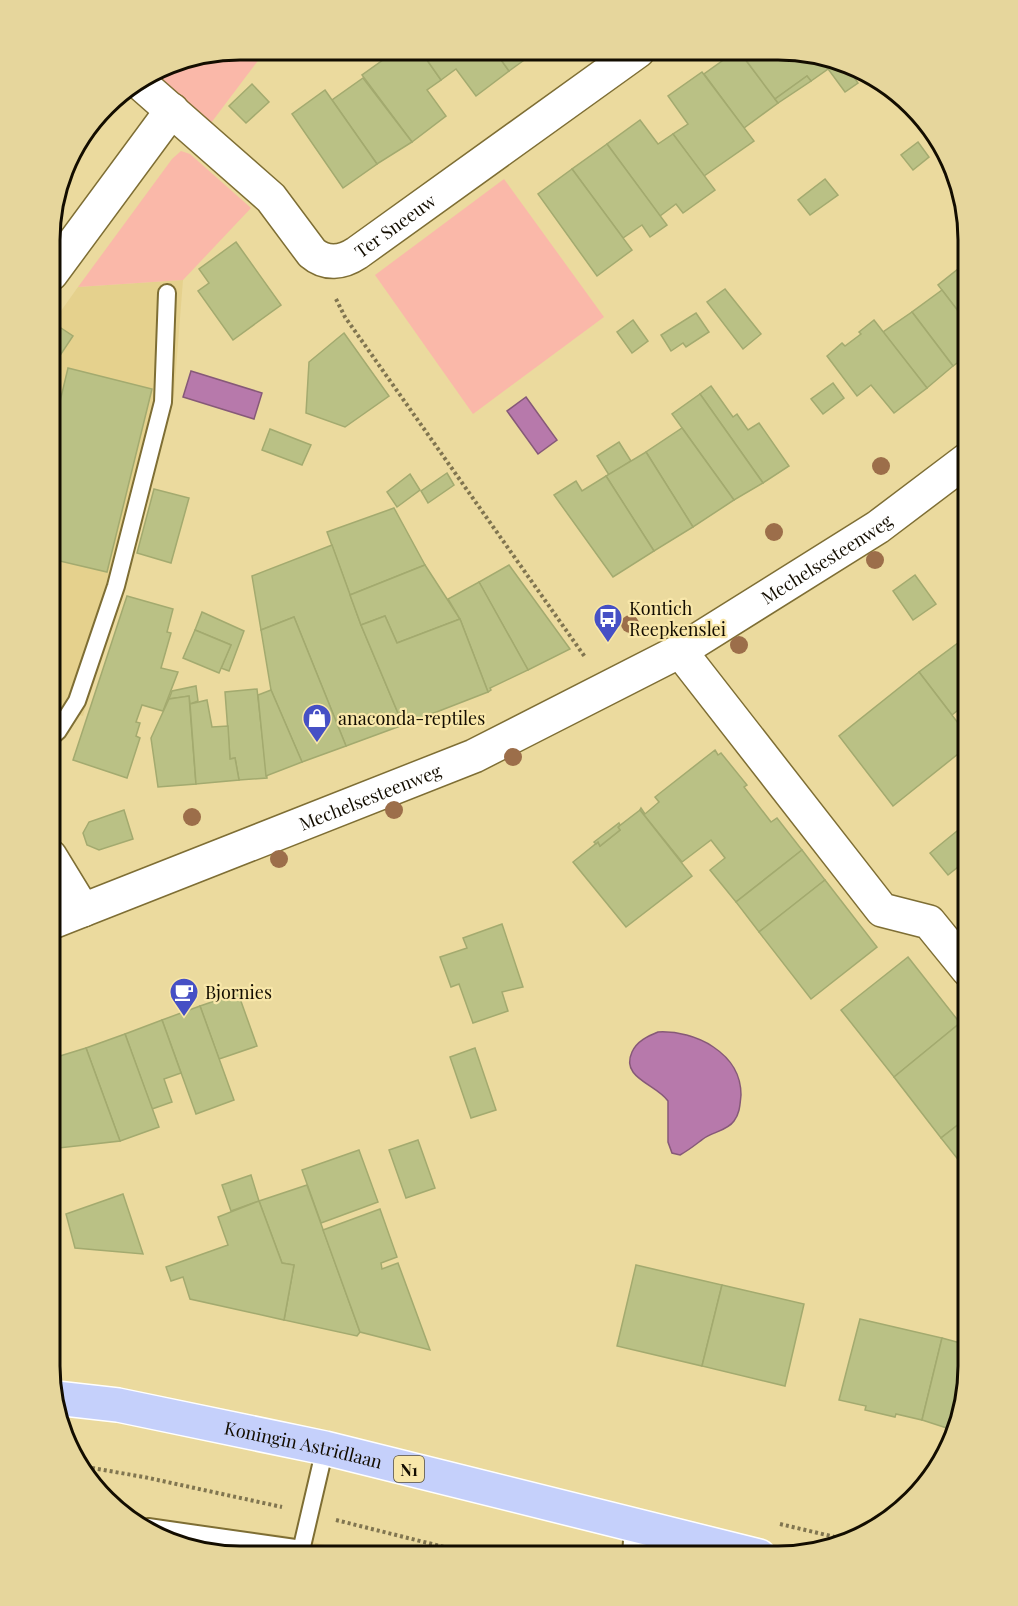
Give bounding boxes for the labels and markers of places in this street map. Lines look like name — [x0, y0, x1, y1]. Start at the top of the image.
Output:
place label: Kontich Reepkenslei — [629, 596, 726, 641]
bus stop icon: Kontich Reepkenslei — [592, 602, 624, 644]
shop icon: anaconda-reptiles — [301, 702, 333, 744]
place label: anaconda-reptiles — [338, 706, 485, 730]
cafe icon: Bjornies — [168, 976, 200, 1018]
place label: Bjornies — [205, 980, 272, 1004]

